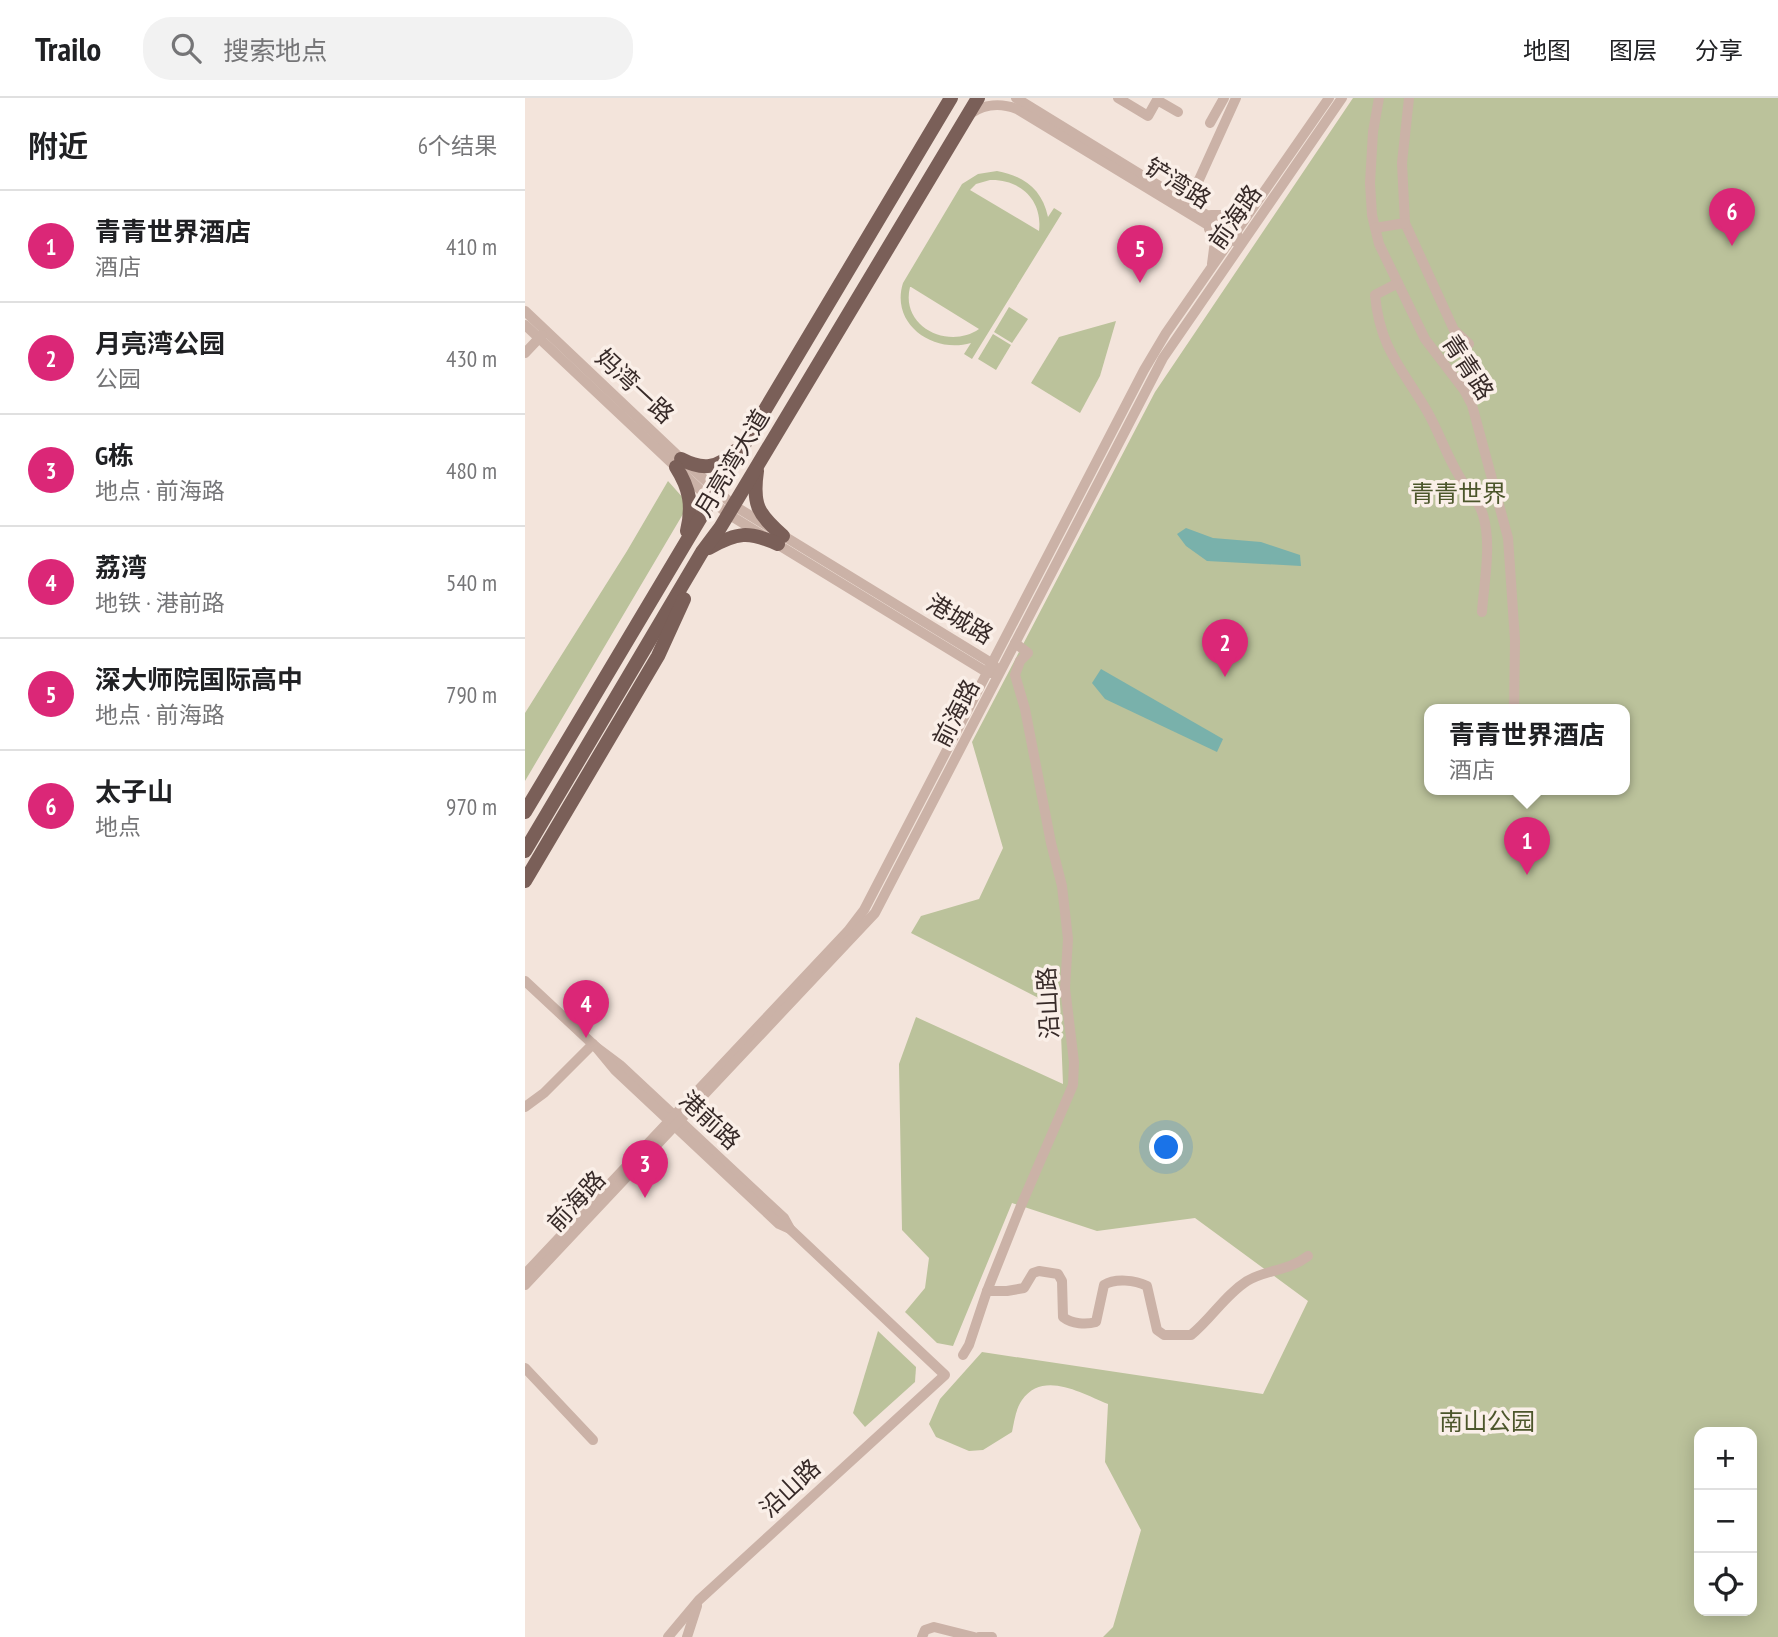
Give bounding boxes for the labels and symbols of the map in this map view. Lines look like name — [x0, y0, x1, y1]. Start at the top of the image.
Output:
street label: 铲湾路 — [1139, 151, 1217, 215]
street label: 前海路 — [1202, 179, 1268, 255]
pin: 6 — [1709, 188, 1755, 246]
pin: 5 — [1117, 225, 1163, 283]
street label: 青青路 — [1435, 328, 1501, 406]
street label: 妈湾一路 — [589, 342, 681, 430]
street label: 月亮湾大道 — [688, 404, 776, 522]
park label: 青青世界 — [1410, 478, 1506, 509]
street label: 港城路 — [921, 587, 999, 651]
pin: 2 — [1202, 619, 1248, 677]
street label: 前海路 — [926, 674, 986, 752]
pin: 1 — [1504, 817, 1550, 875]
street label: 沿山路 — [1031, 966, 1065, 1040]
pin: 4 — [563, 980, 609, 1038]
street label: 港前路 — [673, 1084, 747, 1156]
your location — [1149, 1130, 1183, 1164]
pin: 3 — [622, 1140, 668, 1198]
street label: 前海路 — [540, 1164, 612, 1238]
park label: 南山公园 — [1439, 1406, 1535, 1437]
street label: 沿山路 — [753, 1452, 827, 1524]

